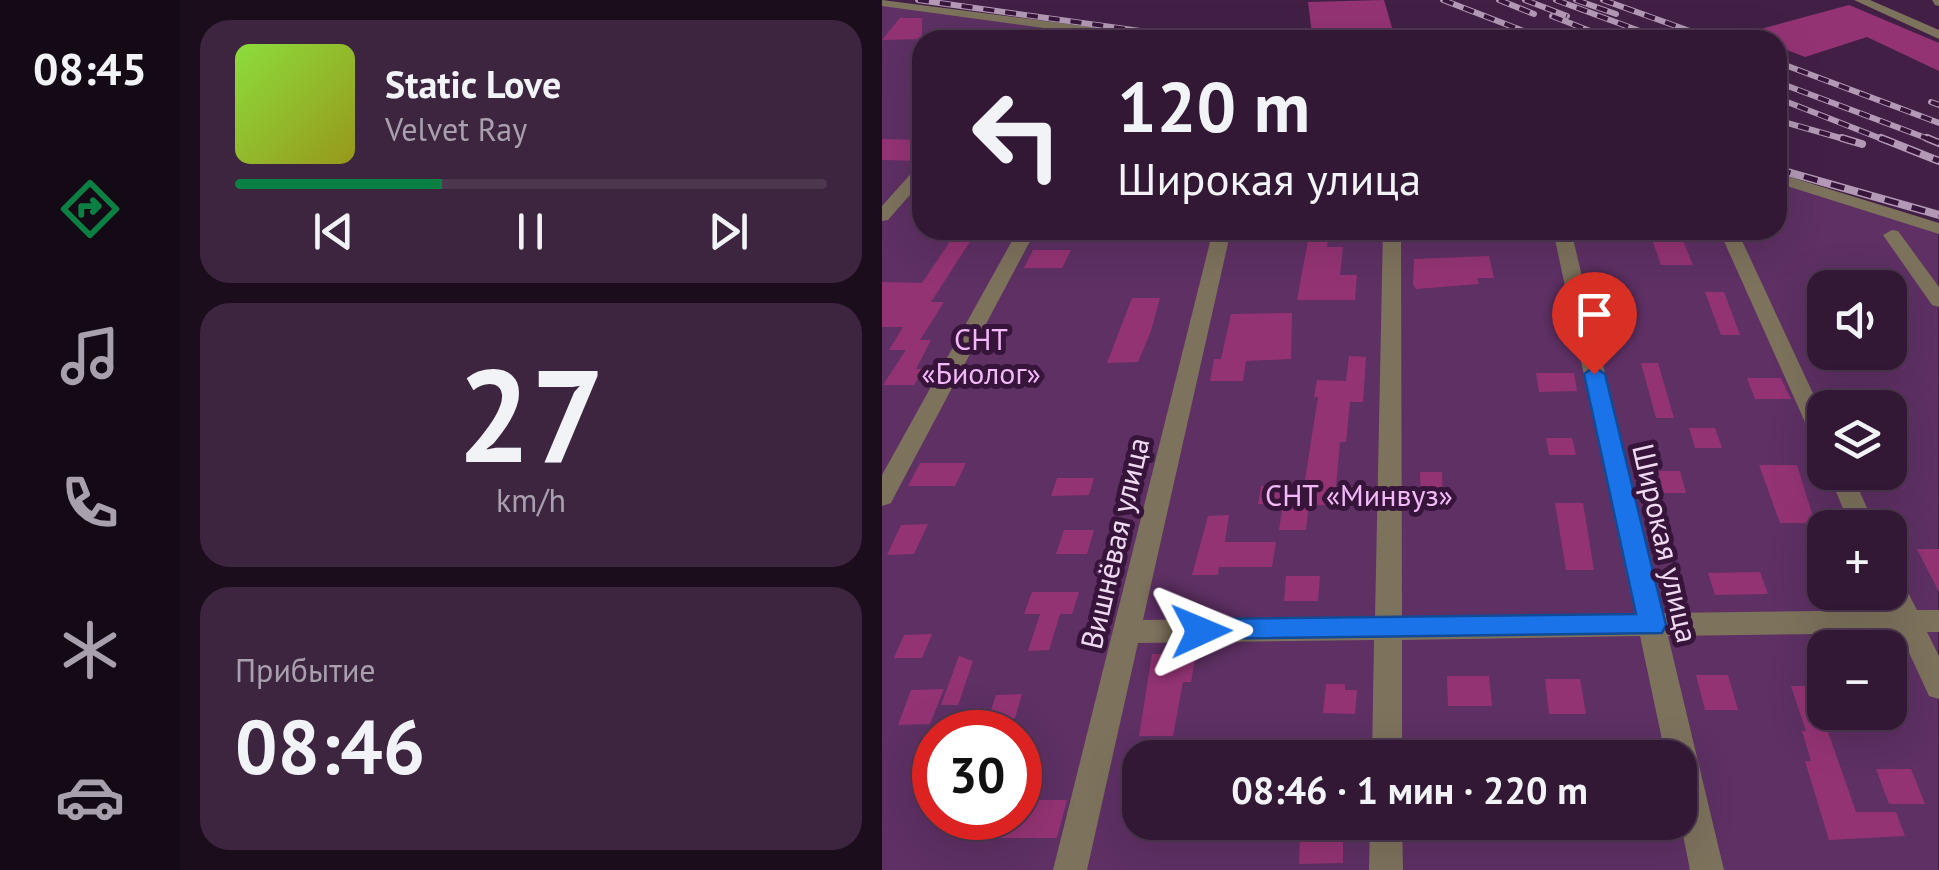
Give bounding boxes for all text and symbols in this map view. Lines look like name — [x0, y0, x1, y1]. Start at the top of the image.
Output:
text: 08:45 — [33, 39, 147, 97]
text: Static Love — [385, 59, 561, 108]
text: 120 m — [1117, 61, 1310, 151]
icon: left — [952, 70, 1082, 200]
text: Velvet Ray — [385, 108, 527, 150]
text: Широкая улица — [1117, 149, 1421, 207]
icon: directions — [55, 174, 125, 244]
icon: previous — [306, 204, 361, 259]
icon: pause — [503, 204, 558, 259]
icon: next — [701, 204, 756, 259]
map controls — [1807, 270, 1907, 730]
button: sound — [1807, 270, 1907, 370]
pin — [1552, 272, 1637, 375]
icon: arrive — [1567, 287, 1622, 342]
park label: СНТ «Биолог» — [921, 319, 1041, 392]
icon: music — [55, 321, 125, 391]
text: 27 — [457, 330, 605, 498]
button: layers — [1807, 390, 1907, 490]
street label: Вишнёвая улица — [1071, 433, 1157, 653]
street label: Широкая улица — [1624, 440, 1708, 646]
icon: phone — [55, 468, 125, 538]
park label: СНТ «Минвуз» — [1265, 475, 1453, 514]
text: km/h — [496, 479, 566, 521]
button: + — [1807, 510, 1907, 610]
position arrow — [1149, 579, 1253, 683]
icon: climate — [55, 615, 125, 685]
button: − — [1807, 630, 1907, 730]
text: Прибытие — [235, 649, 376, 691]
text: 08:46 — [235, 698, 425, 795]
speed limit sign: 30 — [912, 710, 1042, 840]
icon: car — [55, 762, 125, 832]
text: 08:46 · 1 мин · 220 m — [1231, 765, 1588, 814]

